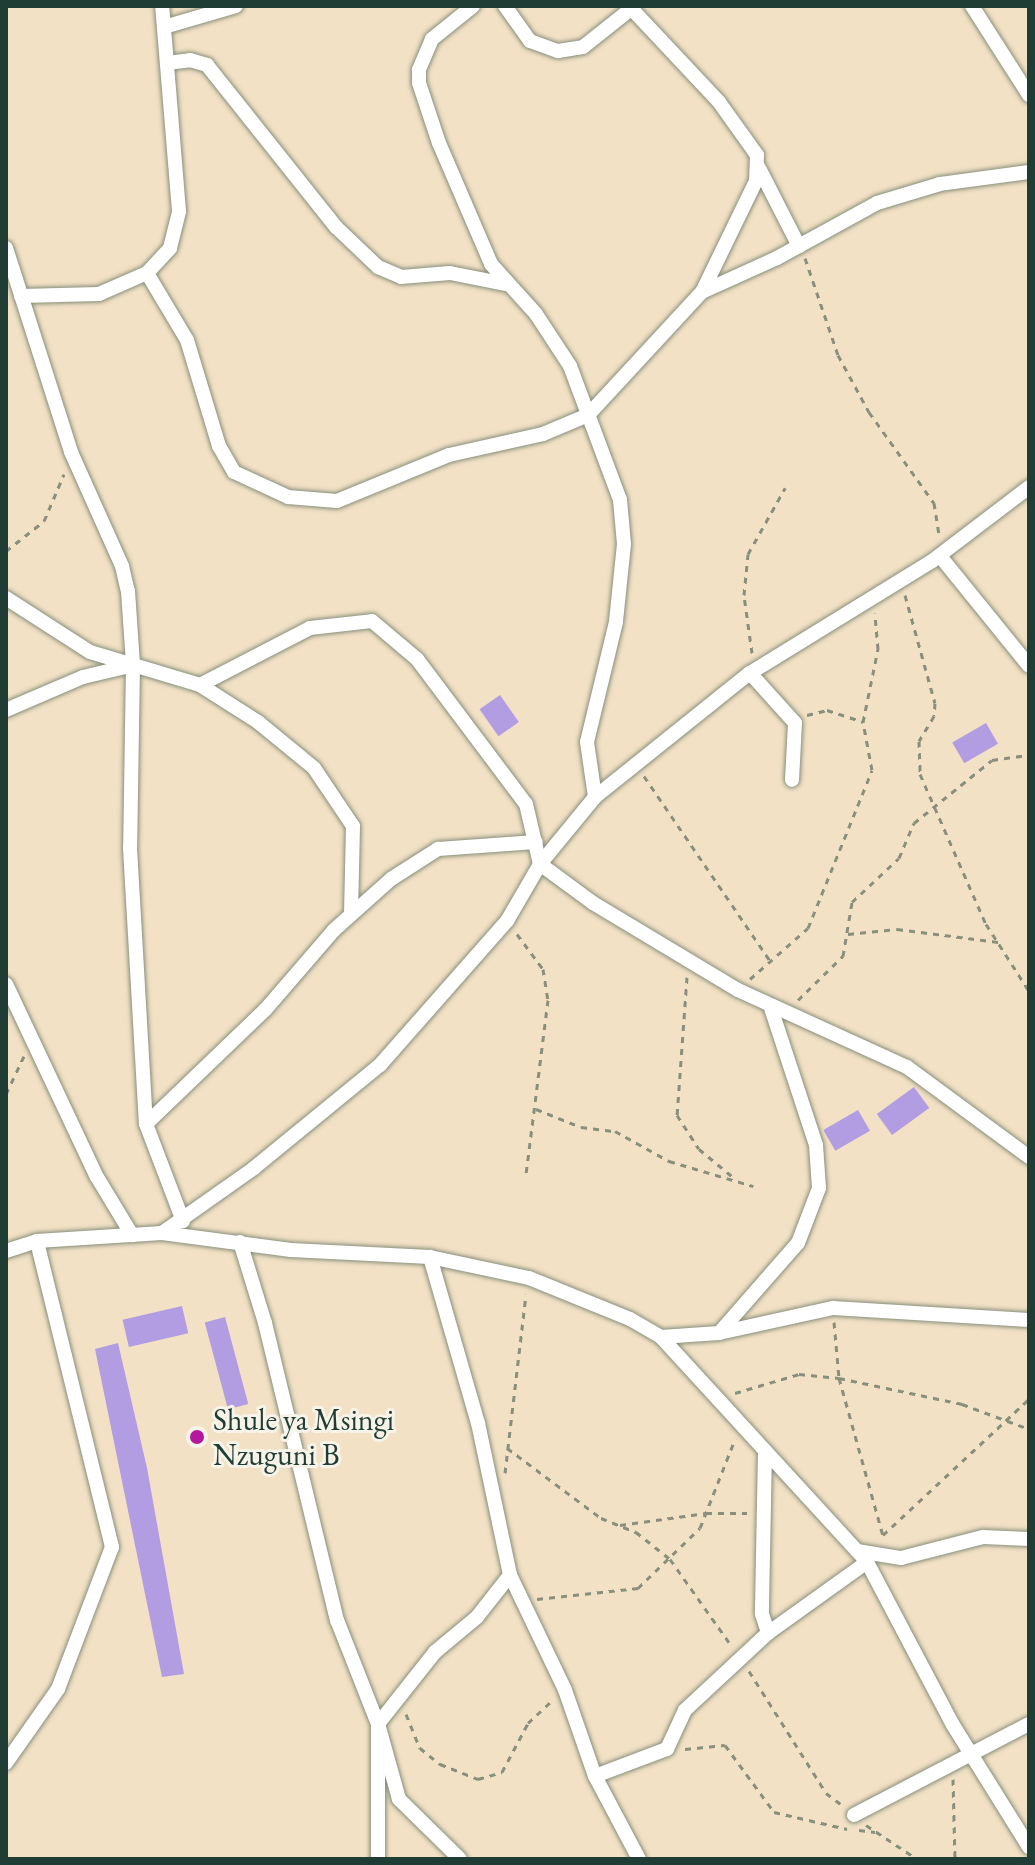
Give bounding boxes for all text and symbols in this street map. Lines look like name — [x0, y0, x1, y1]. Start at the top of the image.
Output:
place label: Shule ya Msingi Nzuguni B — [213, 1402, 394, 1472]
marker: Shule ya Msingi Nzuguni B — [188, 1428, 206, 1446]

